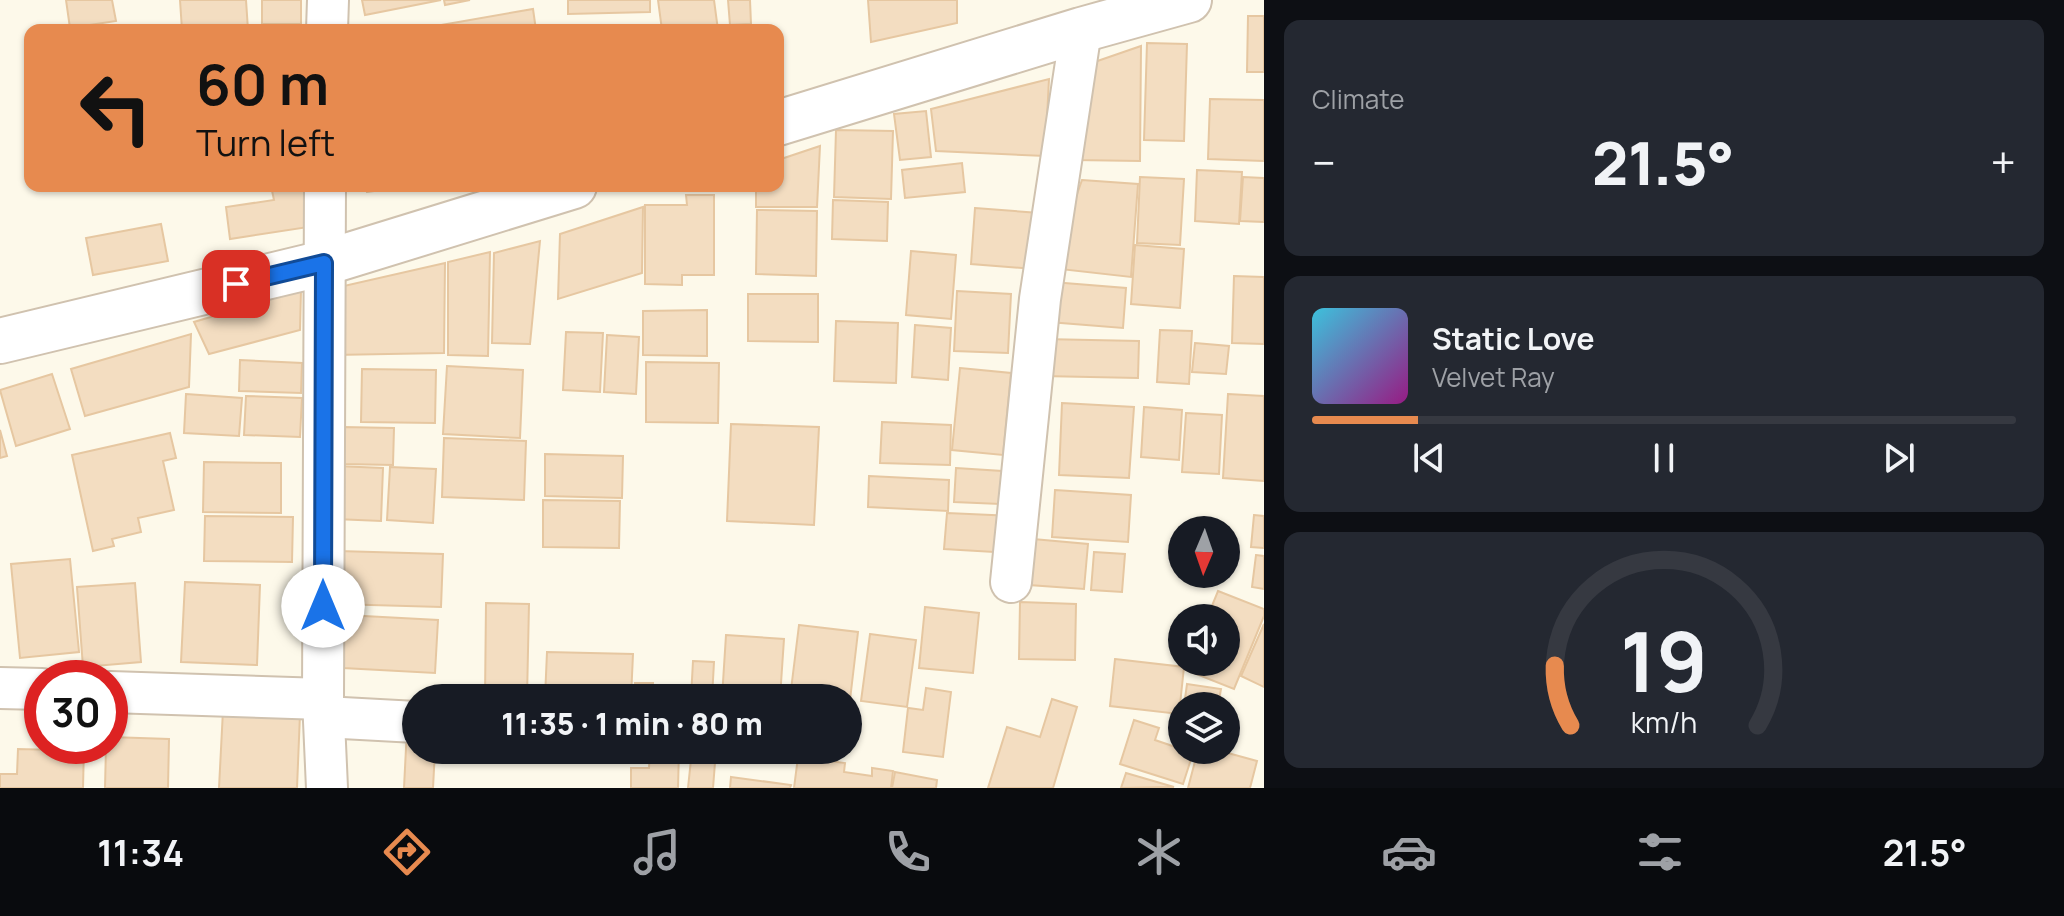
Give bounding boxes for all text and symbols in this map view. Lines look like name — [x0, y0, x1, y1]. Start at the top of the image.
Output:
text: 60 m — [196, 45, 329, 122]
icon: left — [64, 56, 168, 160]
text: Climate — [1312, 81, 1404, 117]
text: Turn left — [196, 118, 335, 167]
text: 21.5° — [1592, 121, 1735, 203]
text: − — [1312, 132, 1336, 192]
text: + — [1991, 132, 2016, 192]
pin — [202, 250, 270, 318]
icon: arrive — [214, 262, 258, 306]
text: Static Love — [1432, 318, 1595, 359]
text: Velvet Ray — [1432, 359, 1555, 395]
icon: previous — [1407, 436, 1451, 480]
icon: pause — [1642, 436, 1686, 480]
icon: next — [1877, 436, 1921, 480]
north arrow — [1168, 516, 1240, 588]
map controls — [1168, 516, 1240, 764]
position arrow — [281, 564, 365, 648]
text: 19 — [1620, 603, 1708, 717]
button: sound — [1168, 604, 1240, 676]
speed limit sign: 30 — [24, 660, 128, 764]
button: layers — [1168, 692, 1240, 764]
text: 11:35 · 1 min · 80 m — [501, 703, 763, 744]
text: km/h — [1631, 703, 1697, 742]
icon: directions — [379, 824, 435, 880]
icon: music — [629, 824, 685, 880]
icon: phone — [880, 824, 936, 880]
icon: climate — [1131, 824, 1187, 880]
icon: car — [1381, 824, 1437, 880]
icon: filters — [1632, 824, 1688, 880]
text: 11:34 — [97, 828, 184, 877]
text: 21.5° — [1883, 828, 1967, 877]

